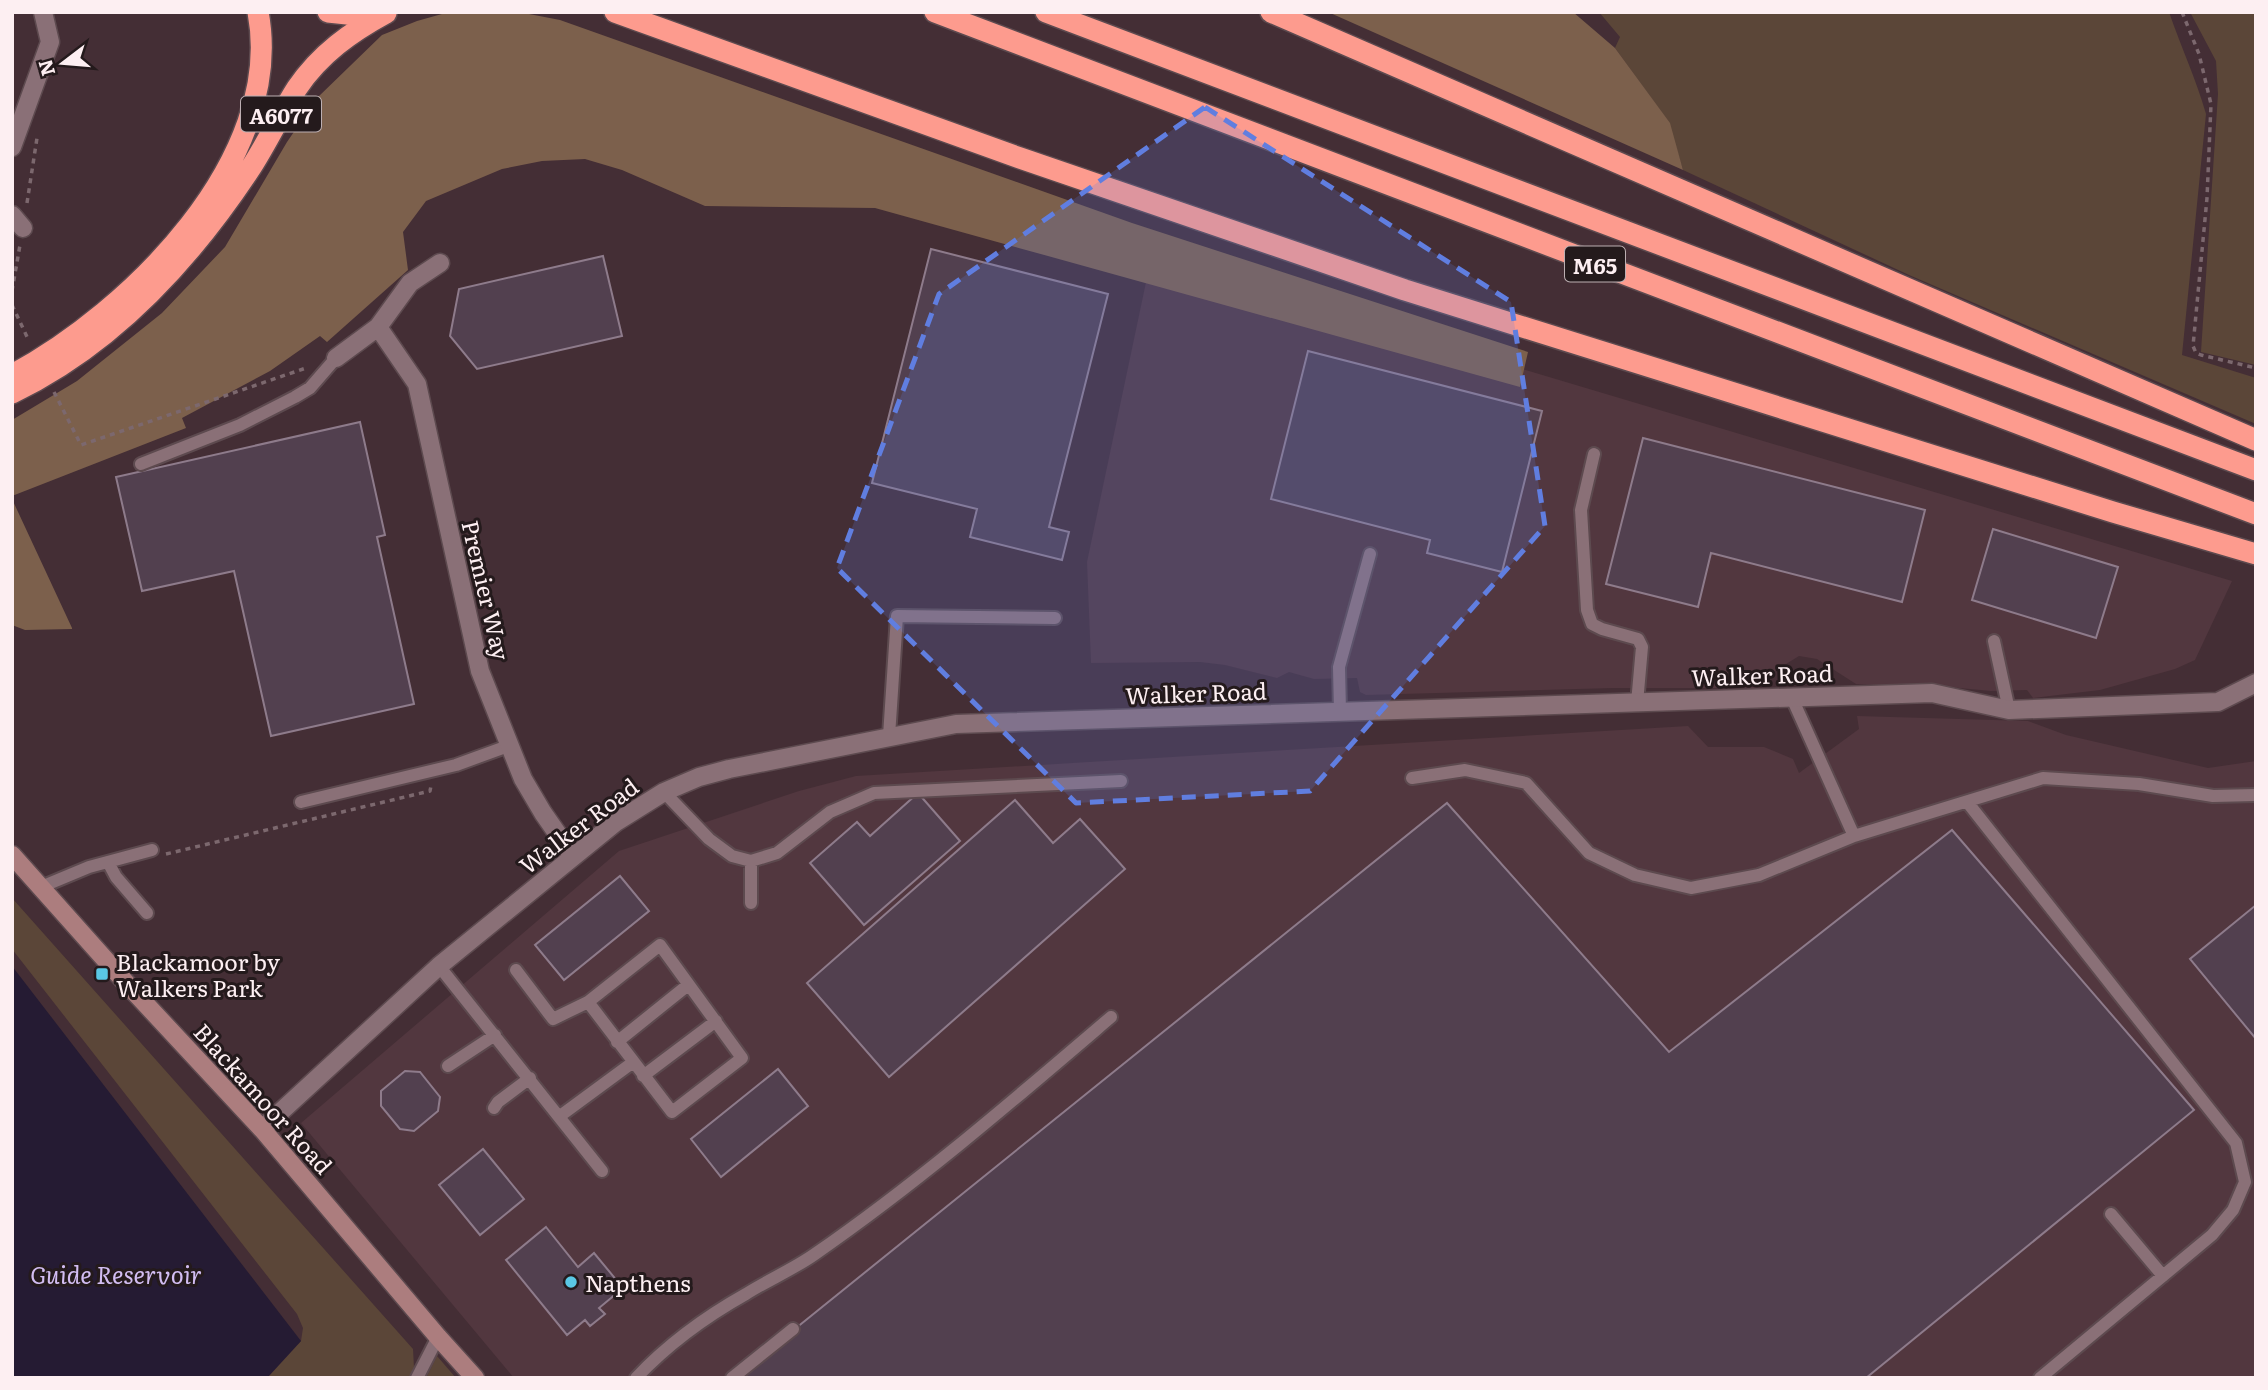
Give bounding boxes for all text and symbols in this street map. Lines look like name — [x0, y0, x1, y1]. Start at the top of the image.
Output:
north arrow — [28, 28, 98, 98]
text: N — [30, 56, 61, 79]
road number: A6077 — [241, 96, 321, 132]
road number: M65 — [1565, 246, 1625, 282]
street label: Premier Way — [454, 517, 520, 664]
street label: Walker Road — [1691, 655, 1833, 693]
street label: Walker Road — [1125, 673, 1267, 711]
street label: Walker Road — [511, 769, 645, 881]
place label: Blackamoor by Walkers Park — [116, 944, 281, 1004]
marker: Blackamoor by Walkers Park — [94, 966, 110, 982]
street label: Blackamoor Road — [187, 1015, 341, 1181]
water label: Guide Reservoir — [30, 1256, 202, 1291]
place label: Napthens — [585, 1265, 691, 1299]
marker: Napthens — [563, 1274, 579, 1290]

